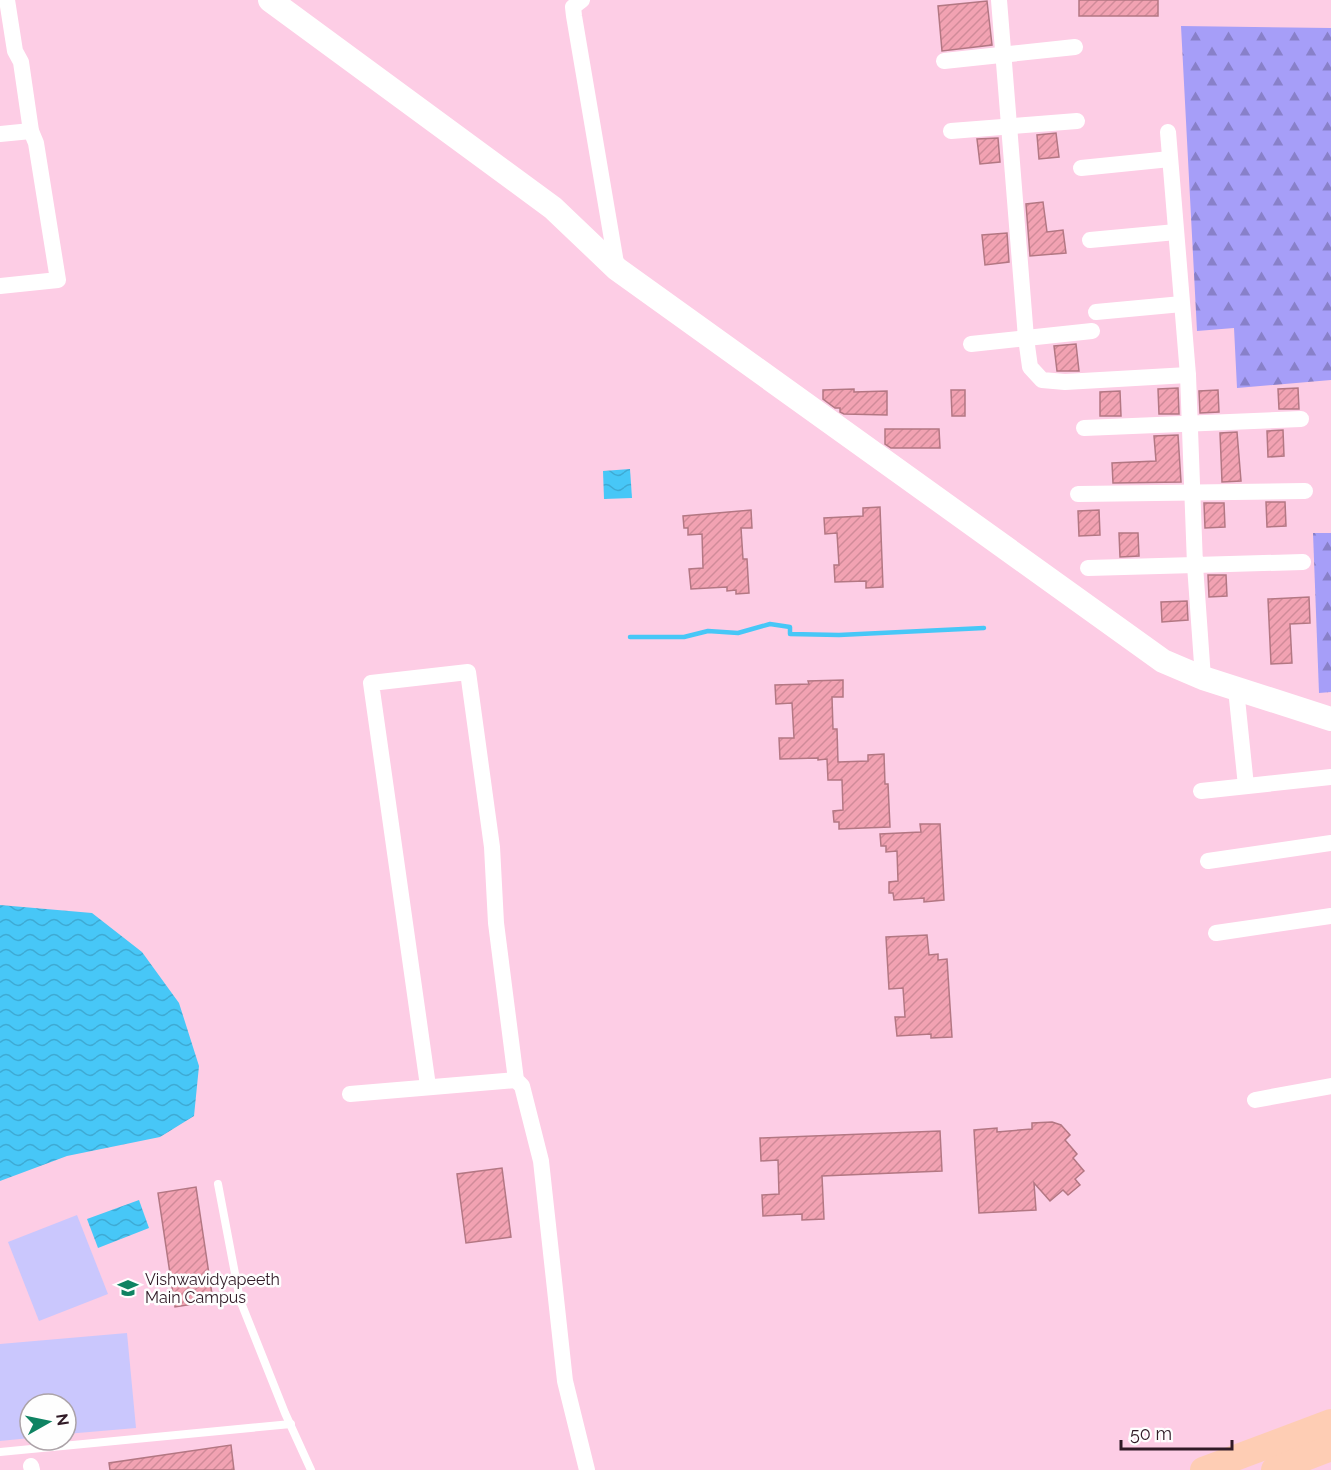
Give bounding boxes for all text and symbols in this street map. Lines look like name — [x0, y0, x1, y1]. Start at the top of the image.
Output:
place label: Vishwavidyapeeth Main Campus — [145, 1270, 280, 1307]
school or university icon: Vishwavidyapeeth Main Campus — [116, 1276, 140, 1300]
north arrow — [18, 1392, 78, 1452]
text: N — [52, 1412, 73, 1427]
scale bar — [1121, 1413, 1232, 1451]
text: 50 m — [1130, 1423, 1172, 1444]

